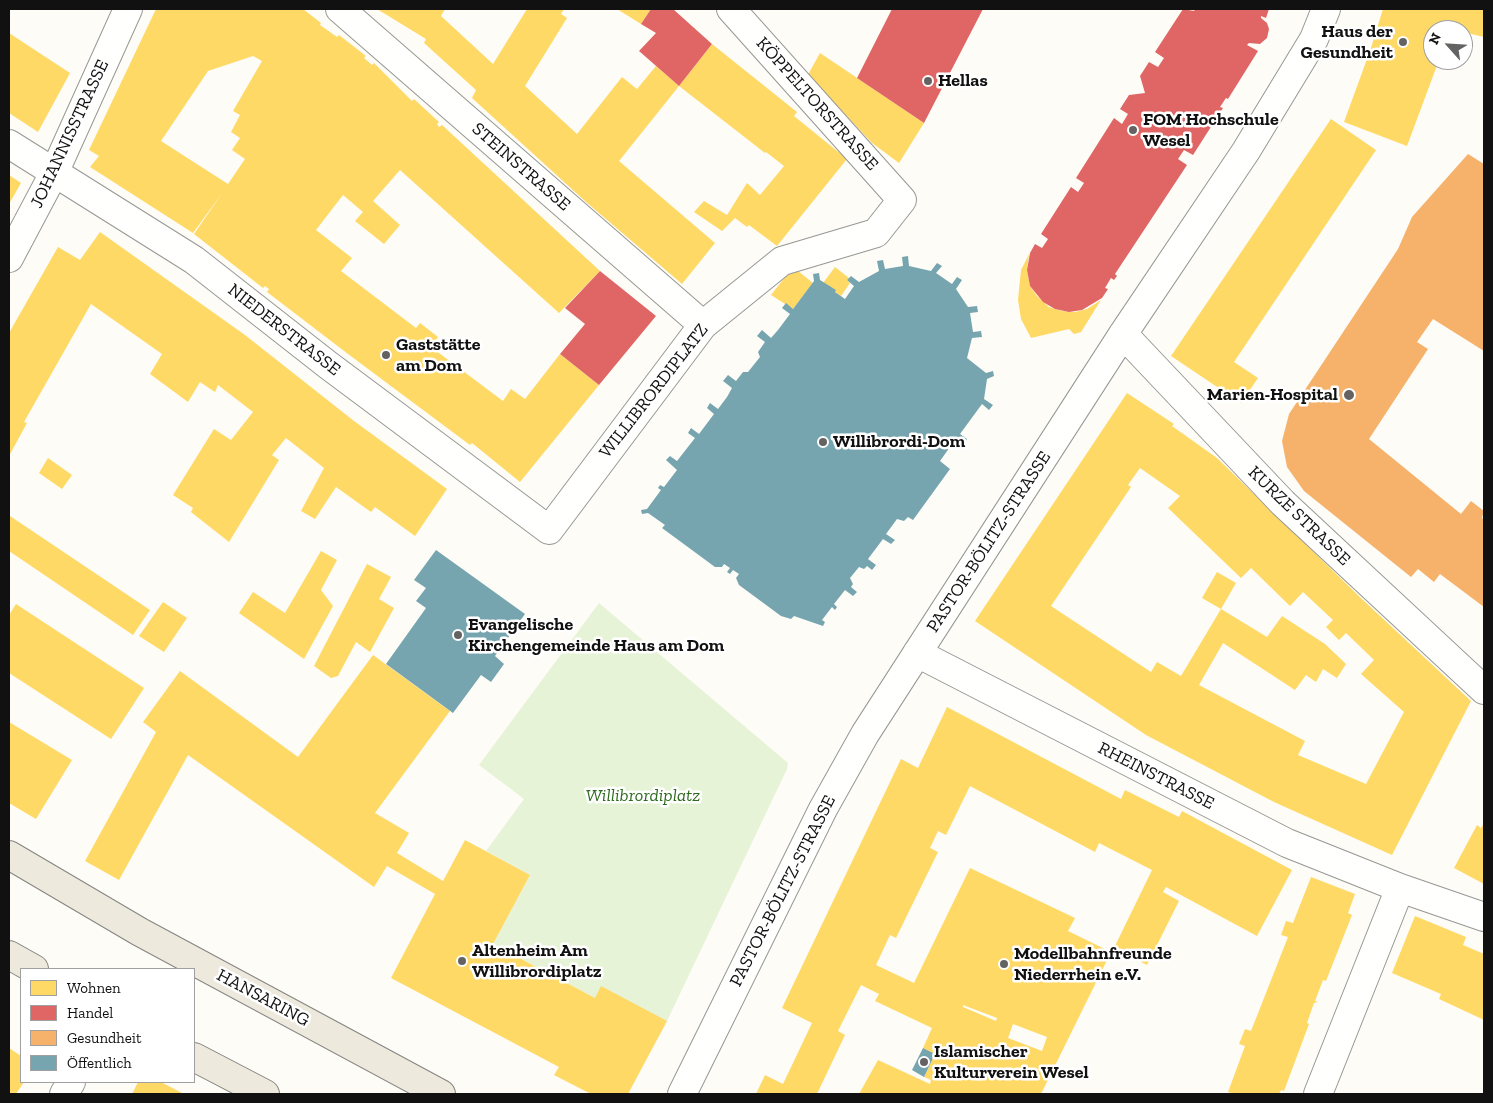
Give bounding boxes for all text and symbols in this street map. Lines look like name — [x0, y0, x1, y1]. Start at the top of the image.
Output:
north arrow — [1423, 20, 1473, 70]
place label: Haus der Gesundheit — [1301, 21, 1393, 64]
text: N — [1425, 30, 1445, 47]
street label: KÖPPELTORSTRASSE — [751, 33, 883, 175]
marker: Haus der Gesundheit — [1397, 36, 1409, 48]
street label: JOHANNISSTRASSE — [26, 56, 114, 212]
place label: Hellas — [938, 70, 988, 92]
marker: Hellas — [922, 75, 934, 87]
place label: FOM Hochschule Wesel — [1143, 109, 1279, 152]
street label: STEINSTRASSE — [467, 118, 575, 216]
marker: FOM Hochschule Wesel — [1127, 124, 1139, 136]
street label: NIEDERSTRASSE — [223, 279, 345, 381]
street label: WILLIBRORDIPLATZ — [595, 320, 713, 462]
place label: Gaststätte am Dom — [396, 334, 480, 376]
marker: Gaststätte am Dom — [380, 349, 392, 361]
place label: Marien-Hospital — [1207, 384, 1338, 406]
marker: Marien-Hospital — [1342, 388, 1356, 402]
place label: Willibrordi-Dom — [833, 431, 965, 453]
marker: Willibrordi-Dom — [817, 436, 829, 448]
street label: PASTOR-BÖLITZ-STRASSE — [922, 447, 1056, 637]
street label: KURZE STRASSE — [1243, 462, 1355, 570]
place label: Evangelische Kirchengemeinde Haus am Dom — [468, 614, 724, 656]
marker: Evangelische Kirchengemeinde Haus am Dom — [452, 629, 464, 641]
street label: RHEINSTRASSE — [1094, 737, 1218, 815]
park label: Willibrordiplatz — [586, 785, 700, 807]
street label: PASTOR-BÖLITZ-STRASSE — [725, 792, 841, 990]
place label: Altenheim Am Willibrordiplatz — [472, 940, 601, 982]
place label: Modellbahnfreunde Niederrhein e.V. — [1014, 943, 1172, 986]
marker: Altenheim Am Willibrordiplatz — [456, 955, 468, 967]
marker: Modellbahnfreunde Niederrhein e.V. — [998, 958, 1010, 970]
street label: HANSARING — [213, 965, 313, 1031]
legend — [20, 968, 195, 1083]
text: Wohnen — [67, 979, 121, 997]
text: Handel — [67, 1004, 113, 1022]
text: Gesundheit — [67, 1029, 141, 1047]
place label: Islamischer Kulturverein Wesel — [934, 1041, 1089, 1084]
text: Öffentlich — [67, 1054, 132, 1072]
marker: Islamischer Kulturverein Wesel — [918, 1056, 930, 1068]

